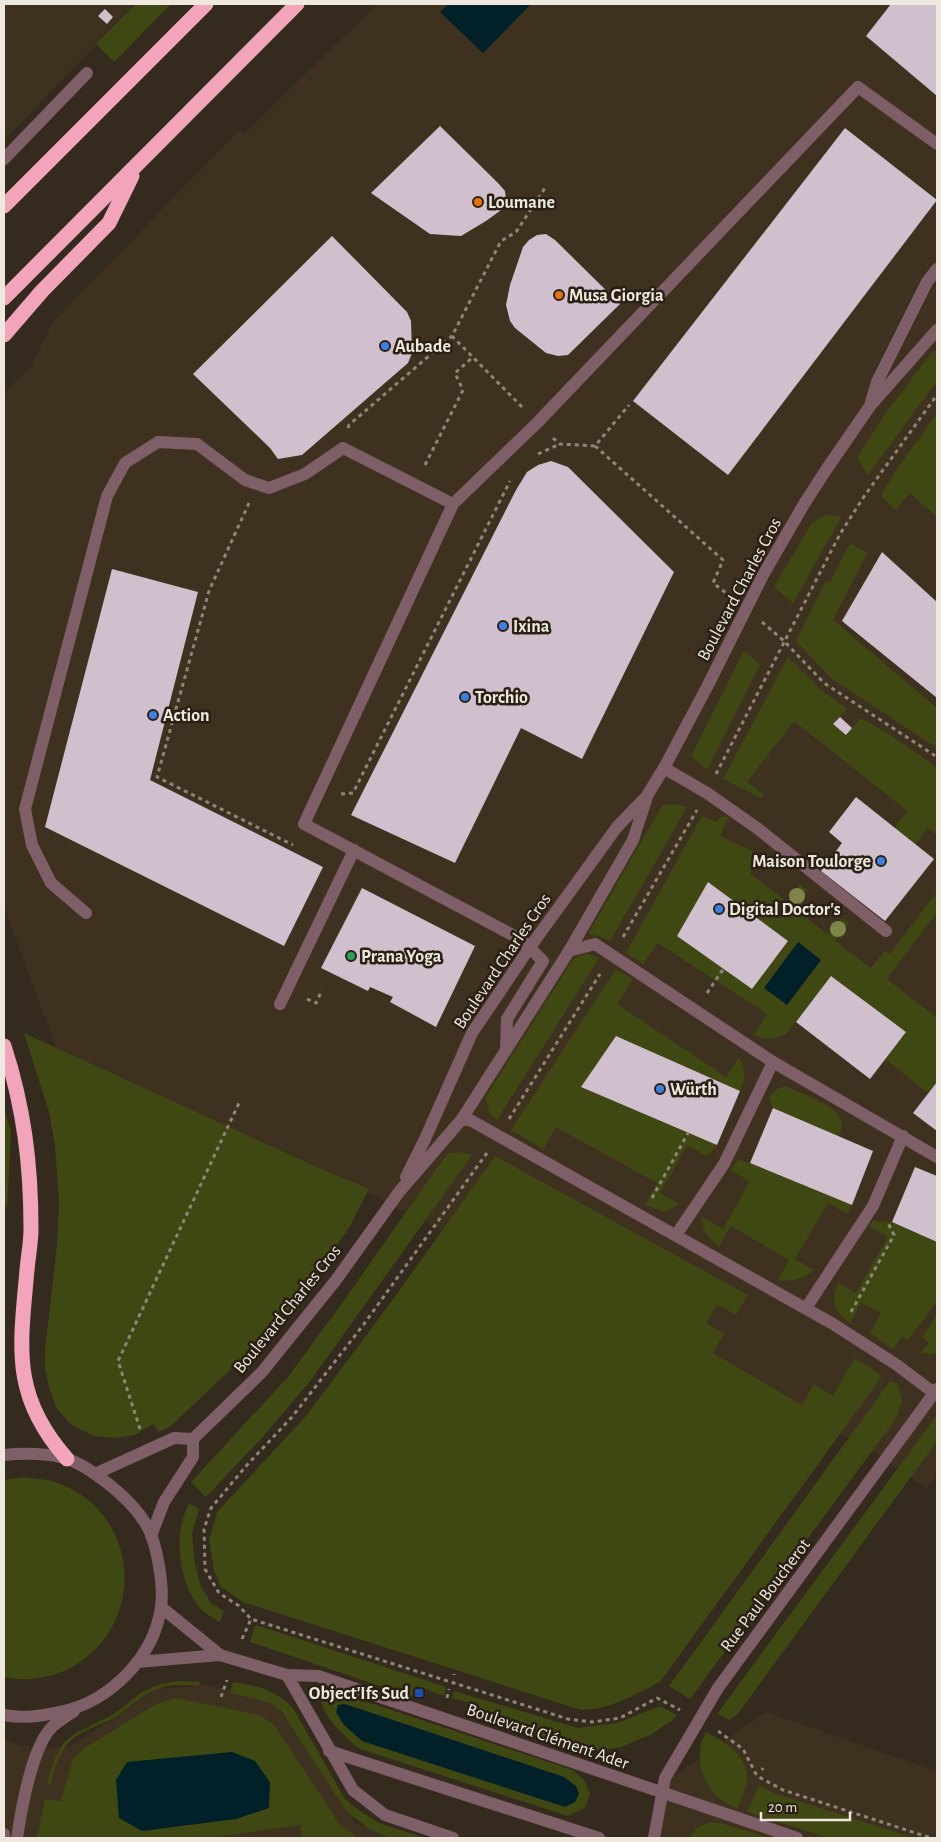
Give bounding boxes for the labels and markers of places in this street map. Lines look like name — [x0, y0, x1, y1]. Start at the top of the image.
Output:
place label: Loumane — [488, 194, 555, 212]
marker: Loumane — [472, 196, 484, 208]
place label: Musa Giorgia — [569, 287, 664, 305]
marker: Musa Giorgia — [553, 289, 565, 301]
place label: Aubade — [395, 338, 451, 356]
marker: Aubade — [379, 340, 391, 352]
place label: Ixina — [513, 618, 550, 636]
marker: Ixina — [497, 620, 509, 632]
place label: Torchio — [475, 689, 528, 707]
marker: Torchio — [459, 691, 471, 703]
place label: Action — [163, 707, 210, 725]
marker: Action — [147, 709, 159, 721]
place label: Maison Toulorge — [752, 853, 871, 871]
marker: Maison Toulorge — [875, 855, 887, 867]
place label: Digital Doctor's — [729, 901, 841, 919]
marker: Digital Doctor's — [713, 903, 725, 915]
place label: Prana Yoga — [361, 948, 442, 966]
marker: Prana Yoga — [345, 950, 357, 962]
place label: Würth — [670, 1081, 717, 1099]
marker: Würth — [654, 1083, 666, 1095]
place label: Object'Ifs Sud — [309, 1685, 410, 1703]
marker: Object'Ifs Sud — [413, 1687, 425, 1699]

